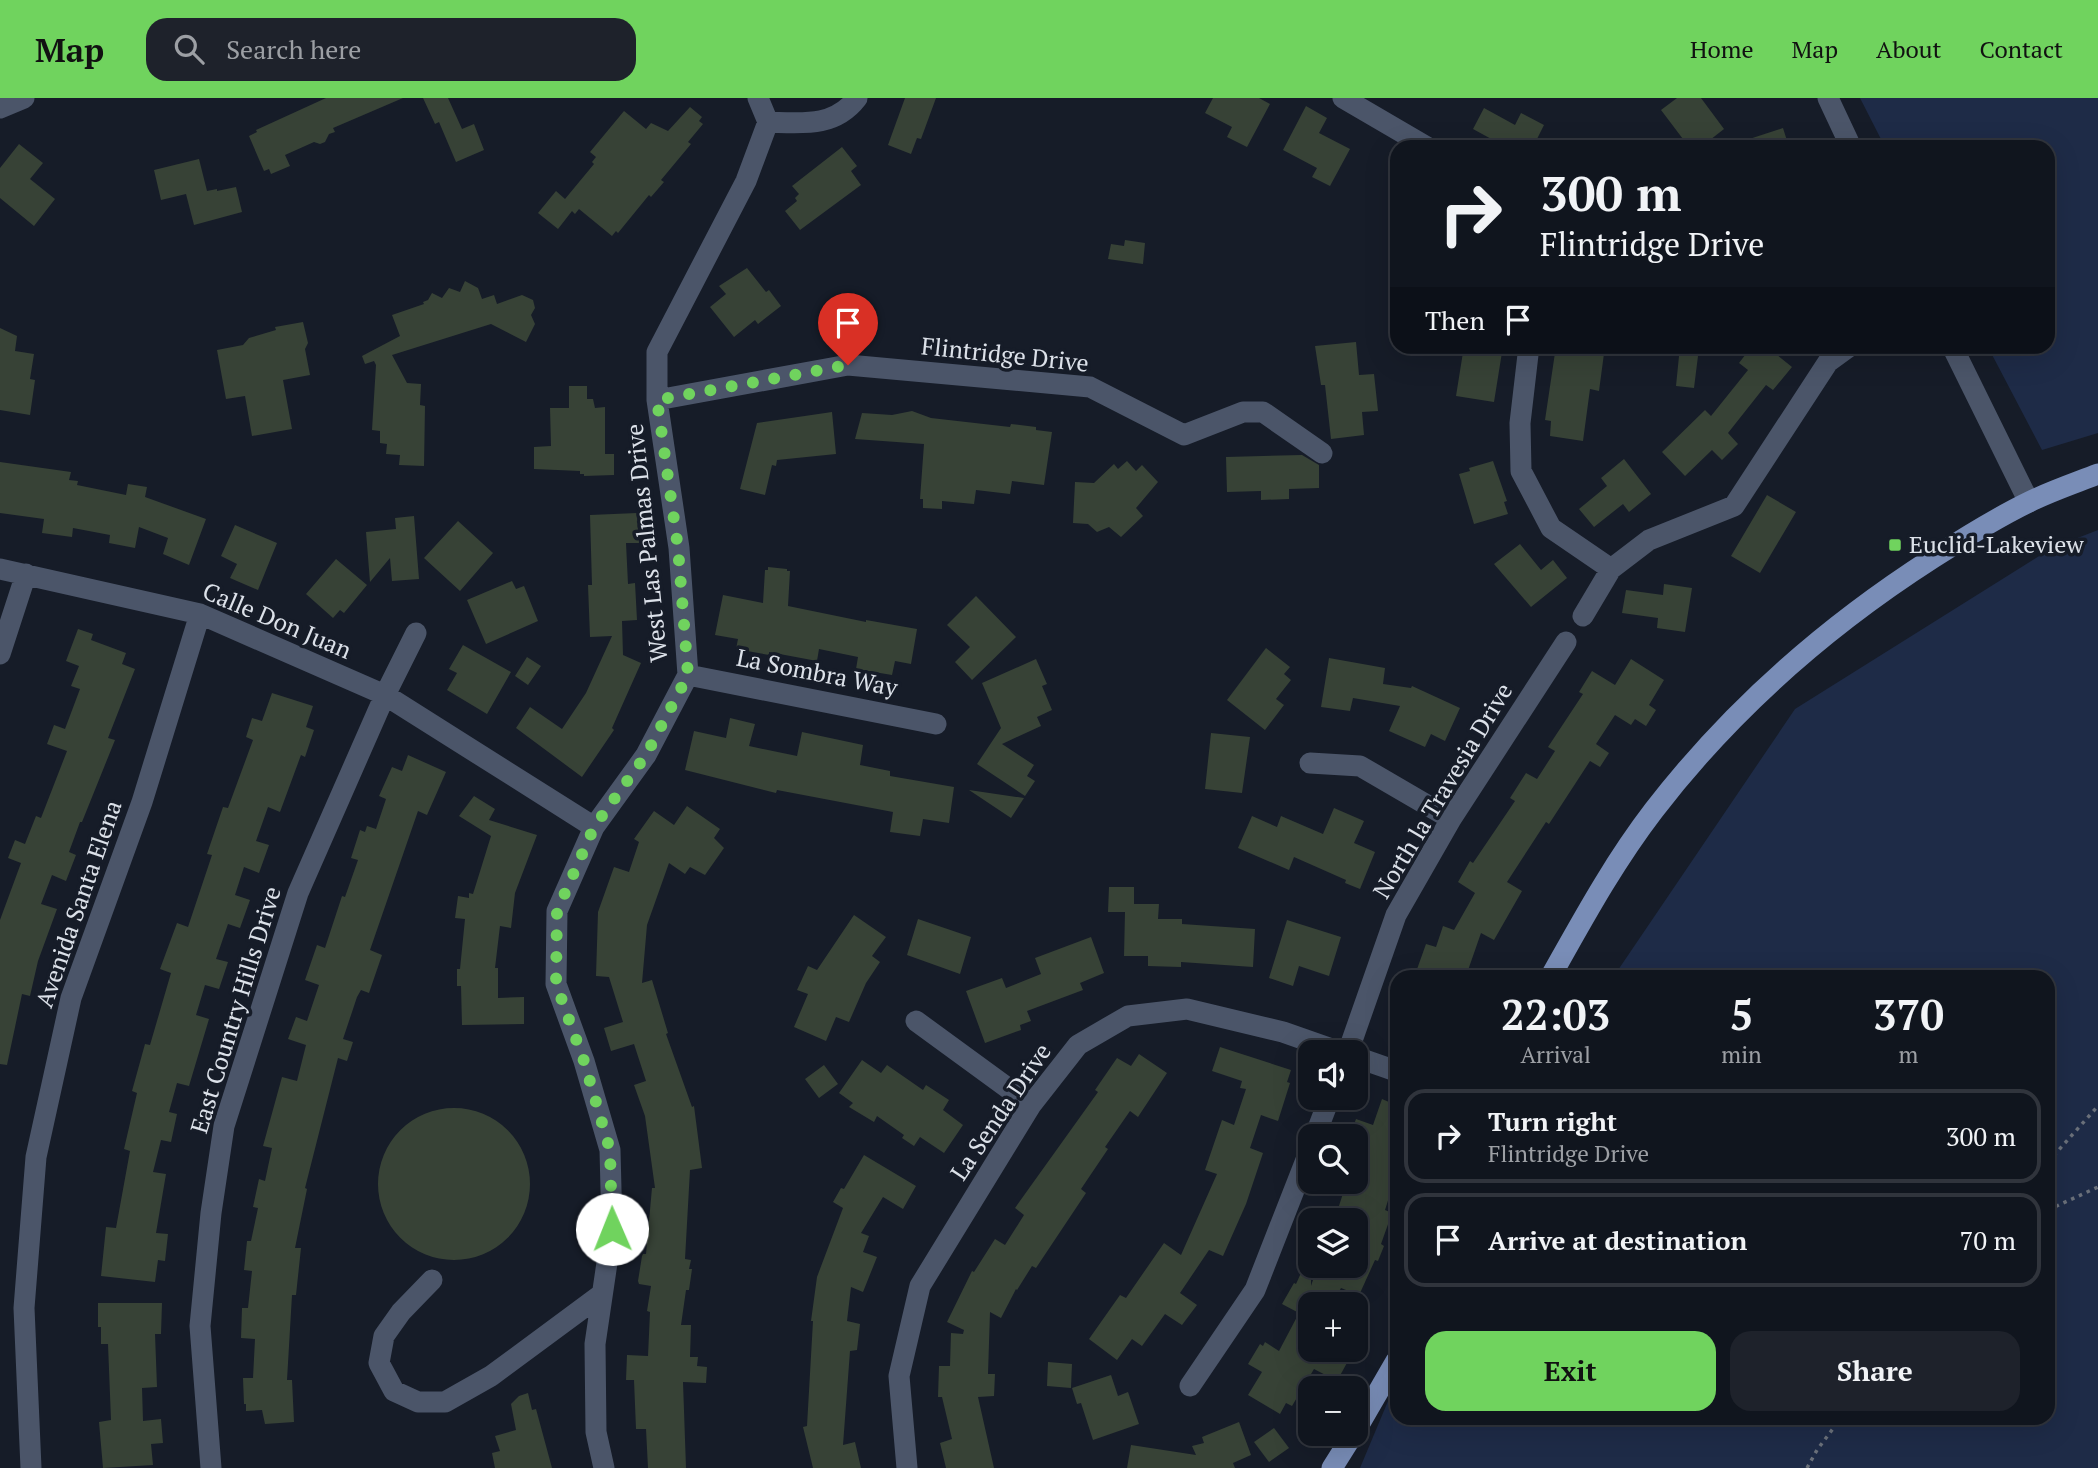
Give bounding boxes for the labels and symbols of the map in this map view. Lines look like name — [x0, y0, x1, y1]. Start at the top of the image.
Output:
pin — [818, 293, 878, 365]
street label: Flintridge Drive — [920, 329, 1090, 379]
street label: West Las Palmas Drive — [618, 422, 674, 664]
place label: Euclid-Lakeview — [1909, 528, 2084, 560]
marker: Euclid-Lakeview — [1887, 537, 1903, 553]
street label: Calle Don Juan — [198, 574, 357, 666]
street label: La Sombra Way — [734, 641, 901, 703]
street label: North la Travesia Drive — [1365, 677, 1519, 904]
street label: Avenida Santa Elena — [28, 796, 129, 1011]
street label: East Country Hills Drive — [182, 882, 288, 1137]
street label: La Senda Drive — [942, 1037, 1058, 1186]
position arrow — [575, 1192, 649, 1266]

